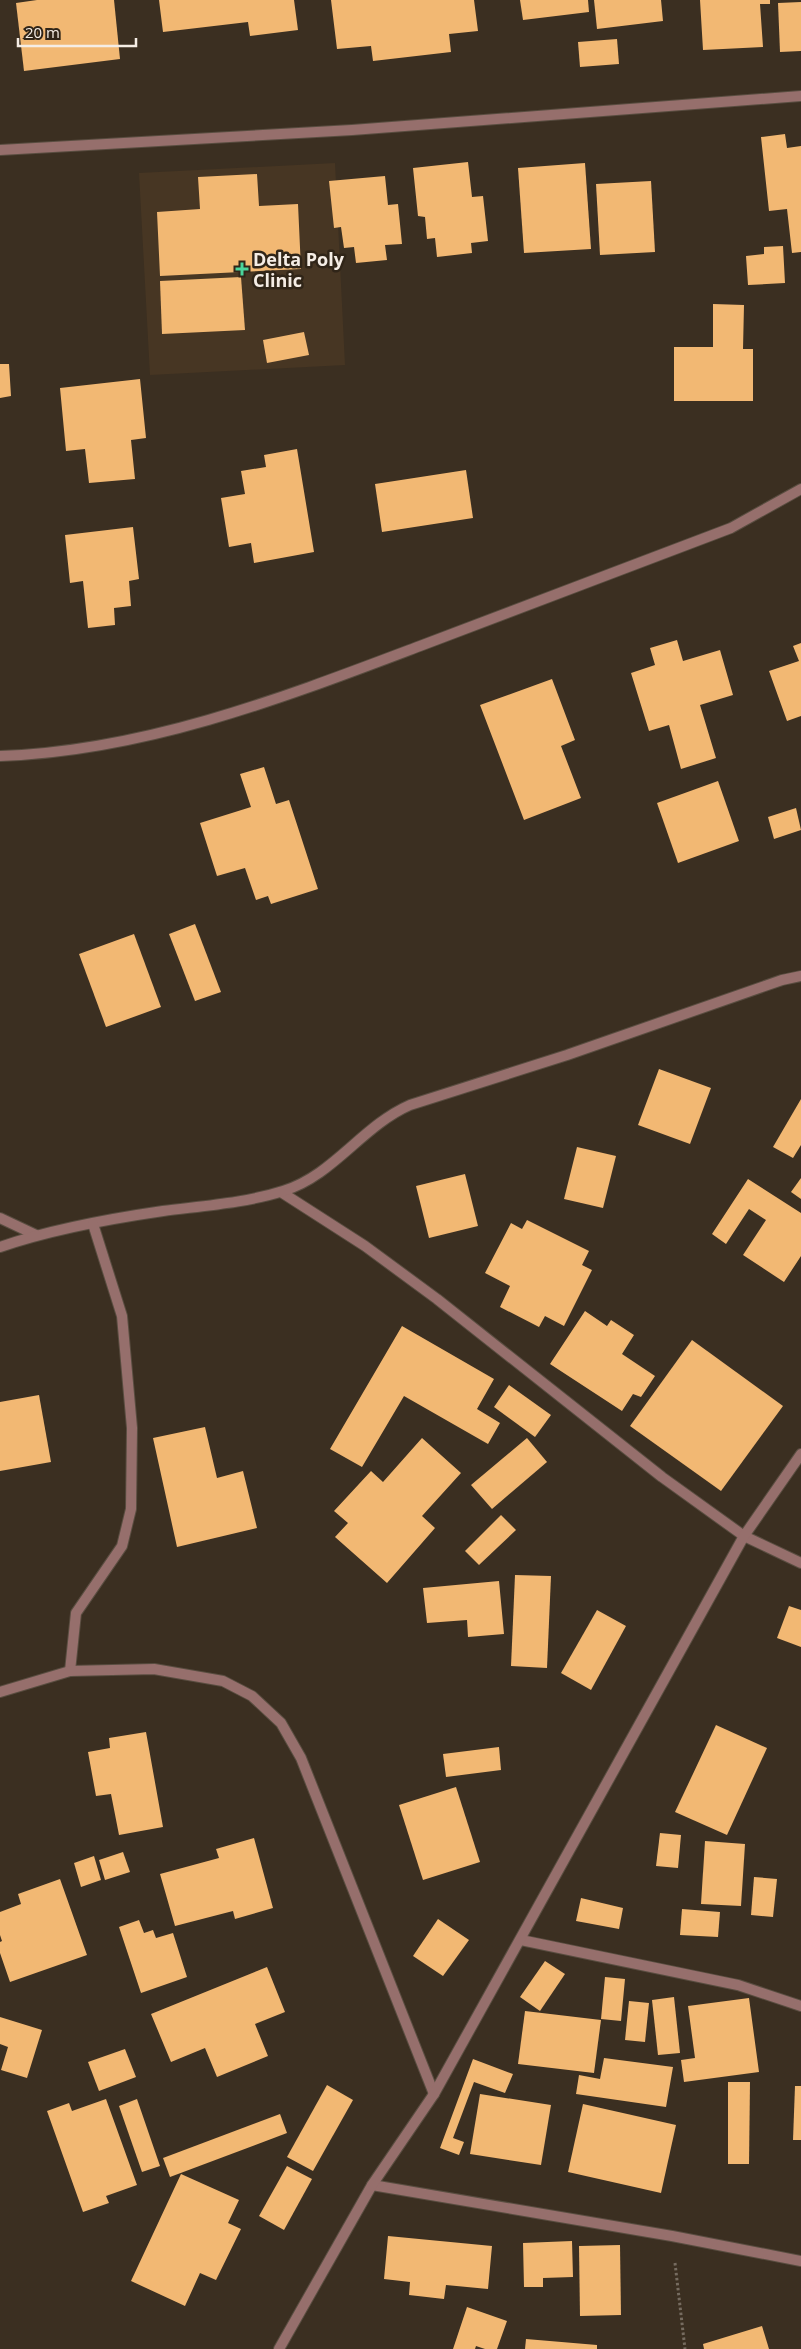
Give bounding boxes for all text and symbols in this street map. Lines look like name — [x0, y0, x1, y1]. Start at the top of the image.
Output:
scale bar — [18, 15, 135, 47]
text: 20 m — [25, 22, 60, 42]
place label: Delta Poly Clinic — [253, 247, 345, 292]
marker: Delta Poly Clinic — [235, 262, 249, 276]

